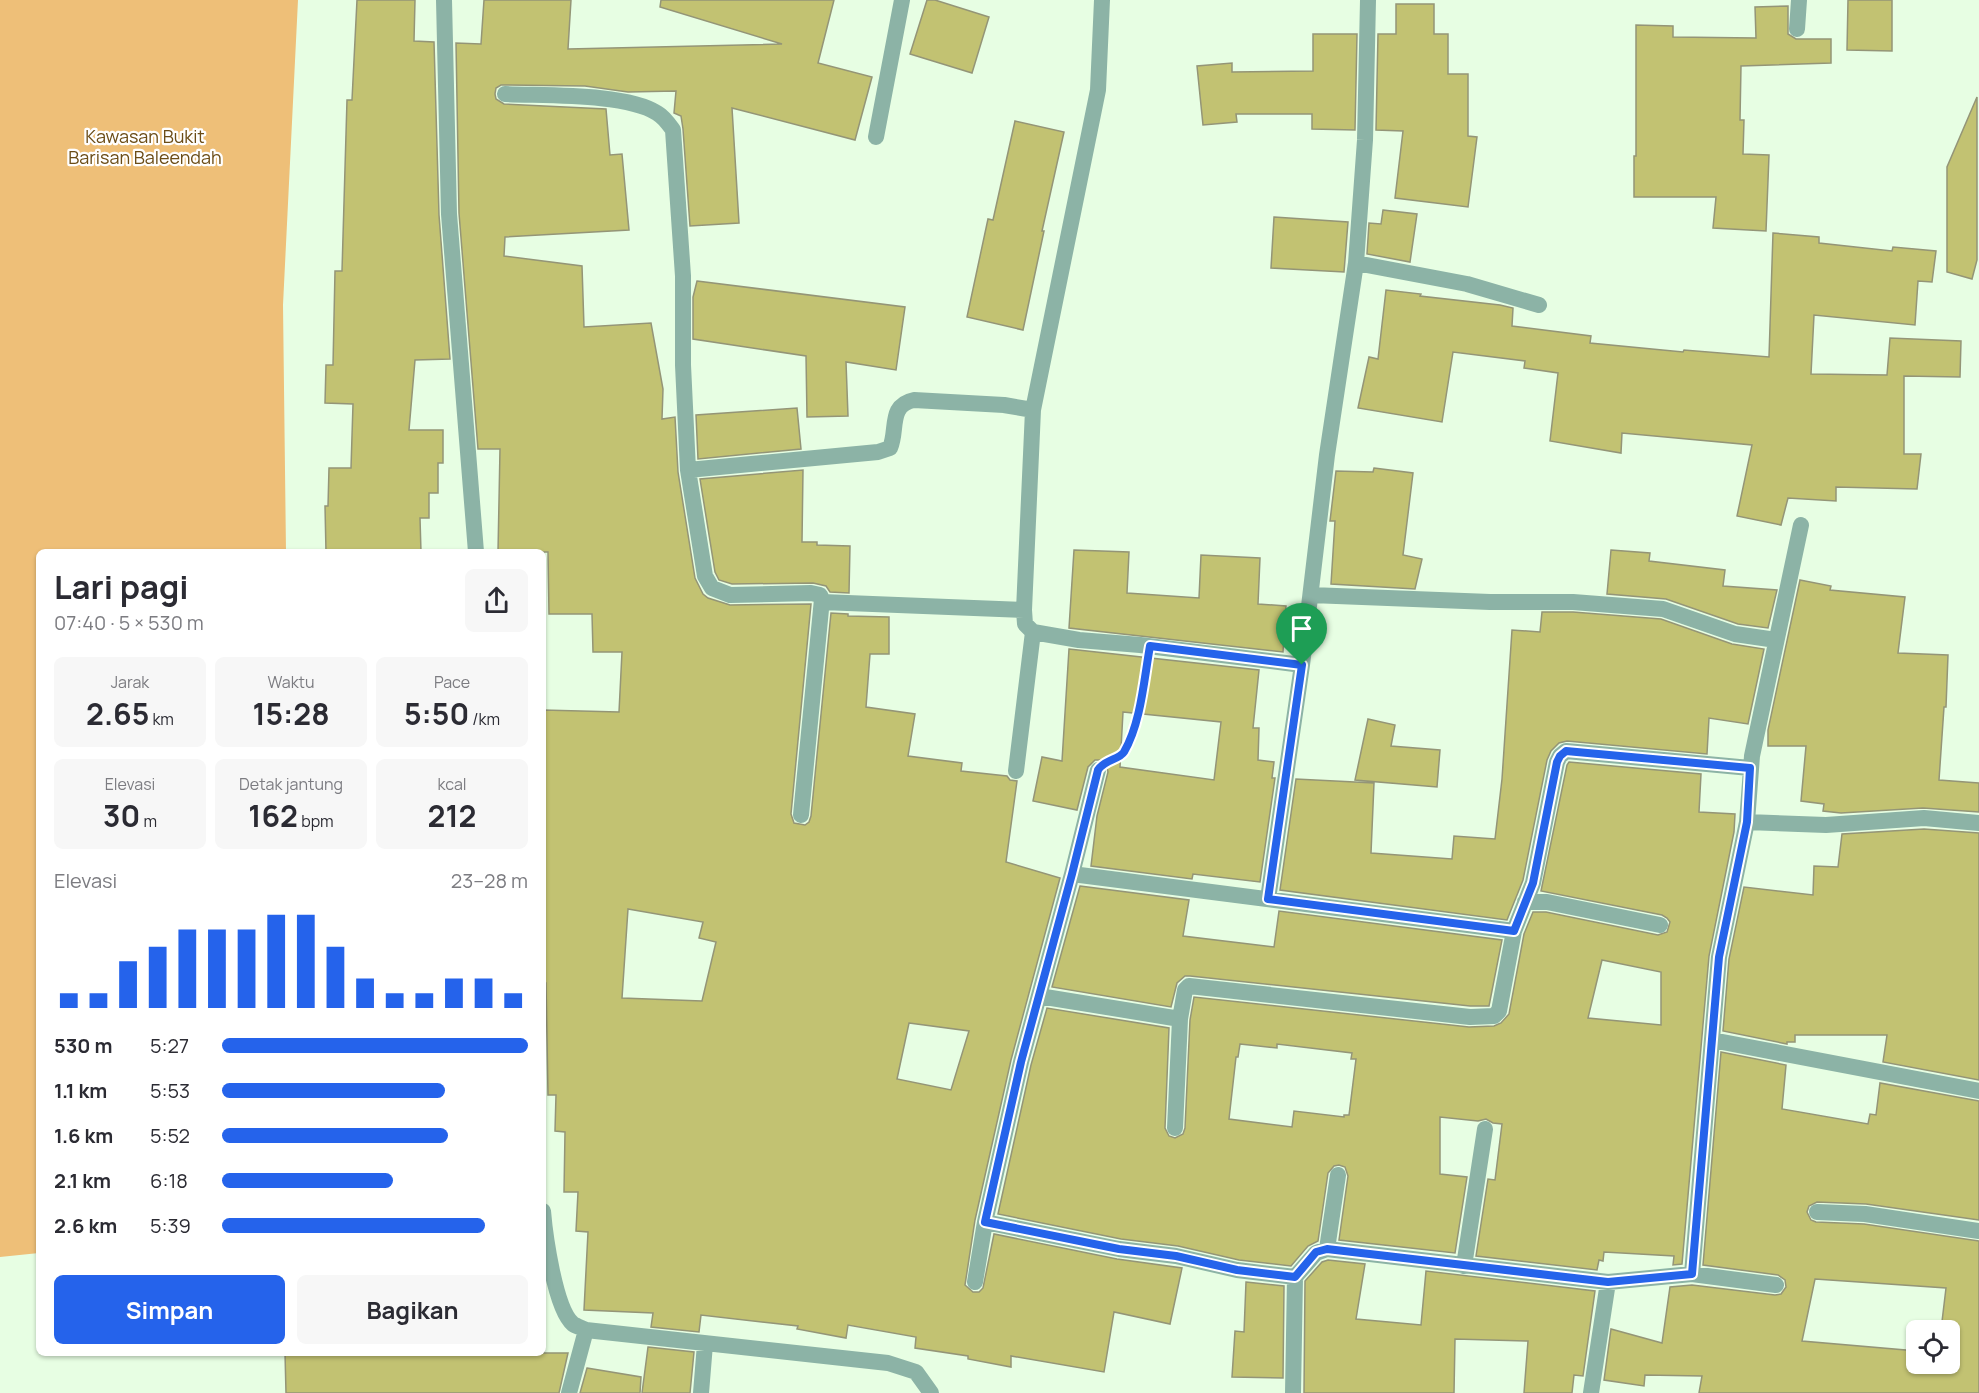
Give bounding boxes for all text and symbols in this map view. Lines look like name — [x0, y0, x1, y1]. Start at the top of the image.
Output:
park label: Kawasan Bukit Barisan Baleendah — [68, 124, 222, 169]
text: Lari pagi — [54, 564, 189, 609]
button: share — [465, 569, 528, 632]
pin — [1276, 603, 1327, 665]
text: 07:40 · 5 × 530 m — [54, 609, 204, 636]
icon: arrive — [1285, 612, 1318, 645]
text: Jarak — [111, 671, 149, 693]
text: Waktu — [268, 671, 314, 693]
text: Pace — [434, 671, 470, 693]
text: 2.65 — [86, 693, 149, 734]
text: 15:28 — [252, 693, 330, 734]
text: 5:50 — [404, 693, 469, 734]
text: km — [149, 708, 174, 730]
text: /km — [469, 708, 500, 730]
text: Elevasi — [105, 773, 155, 795]
text: Detak jantung — [239, 773, 343, 795]
text: kcal — [437, 773, 467, 795]
text: 30 — [103, 795, 140, 836]
text: 162 — [248, 795, 298, 836]
text: 212 — [428, 795, 476, 836]
text: m — [140, 810, 157, 832]
text: bpm — [298, 810, 334, 832]
text: Elevasi — [54, 867, 117, 894]
text: 23–28 m — [451, 867, 528, 894]
text: 530 m — [54, 1032, 113, 1059]
text: 5:27 — [150, 1032, 189, 1059]
text: 1.1 km — [54, 1077, 107, 1104]
text: 5:53 — [150, 1077, 190, 1104]
text: 1.6 km — [54, 1122, 113, 1149]
text: 5:52 — [150, 1122, 190, 1149]
text: 2.1 km — [54, 1167, 111, 1194]
text: 6:18 — [150, 1167, 188, 1194]
text: 2.6 km — [54, 1212, 117, 1239]
text: 5:39 — [150, 1212, 191, 1239]
button: Simpan — [54, 1275, 285, 1344]
button: Bagikan — [297, 1275, 528, 1344]
map controls — [1906, 1320, 1960, 1374]
button: locate — [1906, 1320, 1960, 1374]

